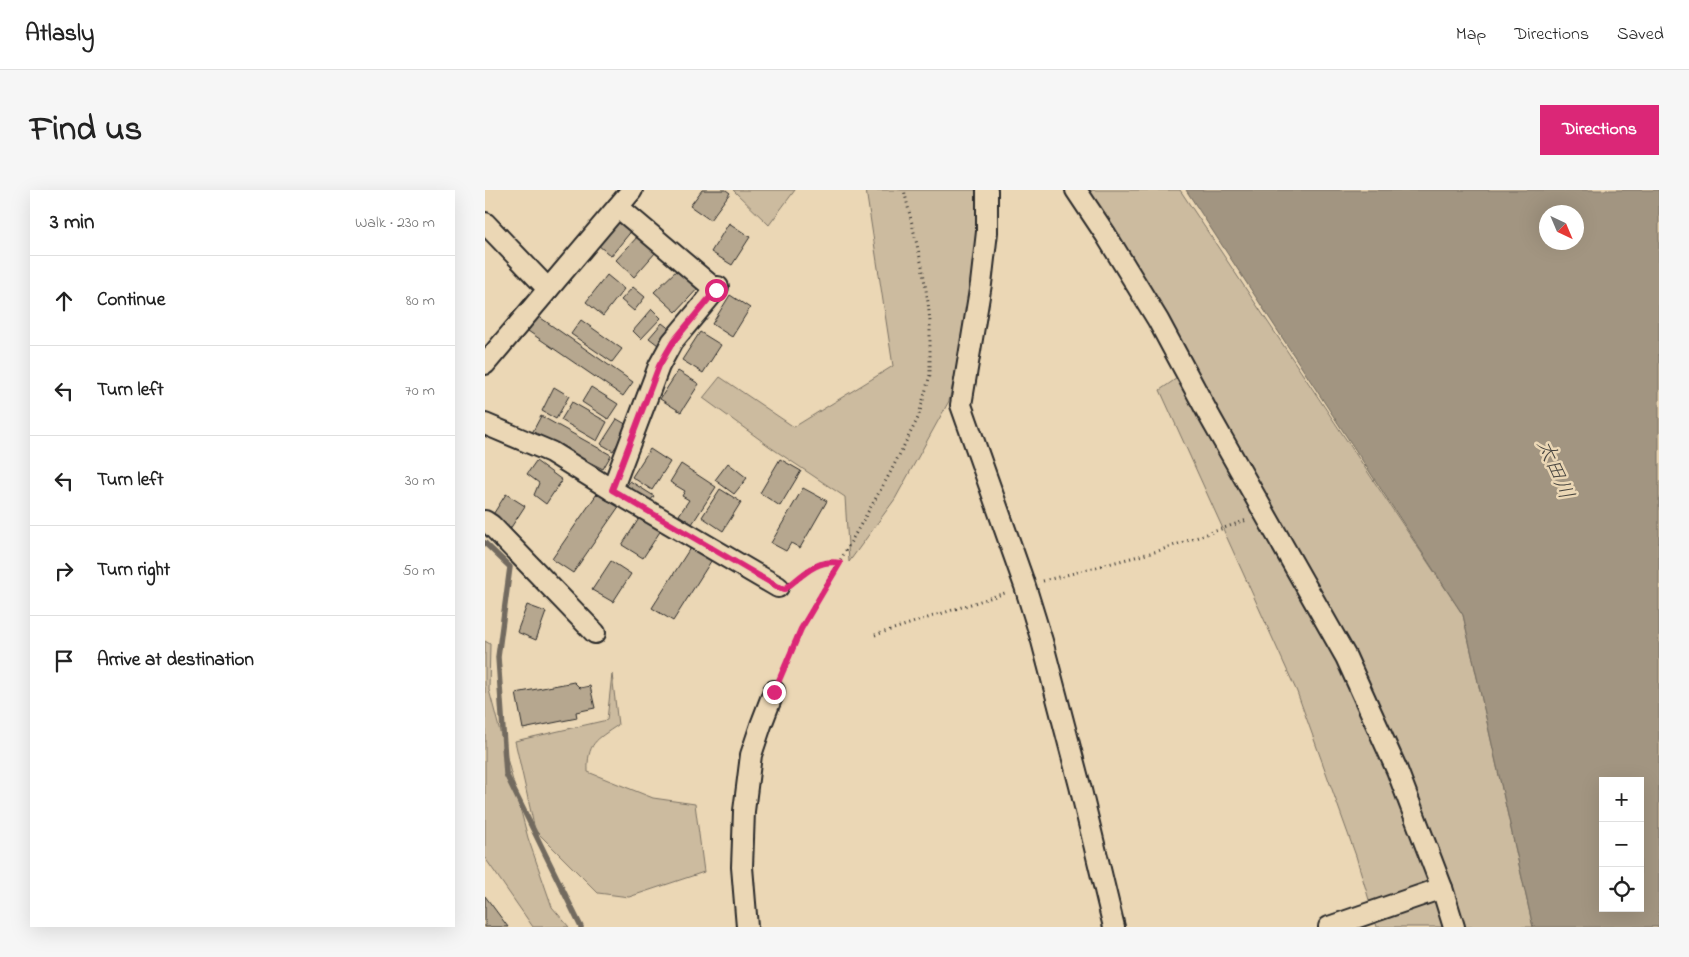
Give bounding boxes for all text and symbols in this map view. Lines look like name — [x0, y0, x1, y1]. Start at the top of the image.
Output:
text: Atlasly — [25, 17, 94, 52]
text: Map — [1456, 22, 1486, 48]
text: Directions — [1514, 22, 1589, 48]
text: Saved — [1617, 22, 1664, 48]
text: Find us — [30, 105, 142, 156]
button: Directions — [1540, 105, 1659, 155]
north arrow — [1539, 205, 1584, 250]
text: 3 min — [50, 208, 94, 238]
text: Walk · 230 m — [355, 211, 435, 235]
route start — [705, 279, 728, 302]
icon: ahead — [50, 287, 78, 315]
text: Continue — [97, 287, 165, 314]
text: 80 m — [406, 289, 435, 313]
icon: left — [50, 377, 78, 405]
text: Turn left — [97, 377, 164, 404]
text: 70 m — [405, 379, 435, 403]
water label: 太田川 — [1528, 435, 1580, 505]
icon: left — [50, 467, 78, 495]
text: Turn left — [97, 467, 164, 494]
text: 30 m — [405, 469, 435, 493]
icon: right — [50, 557, 78, 585]
text: Turn right — [97, 557, 170, 584]
text: 50 m — [403, 559, 435, 583]
icon: arrive — [50, 647, 78, 675]
text: Arrive at destination — [97, 647, 254, 674]
route end — [763, 681, 786, 704]
map controls — [1599, 777, 1644, 912]
button: + — [1599, 777, 1644, 822]
button: − — [1599, 822, 1644, 867]
button: locate — [1599, 867, 1644, 912]

